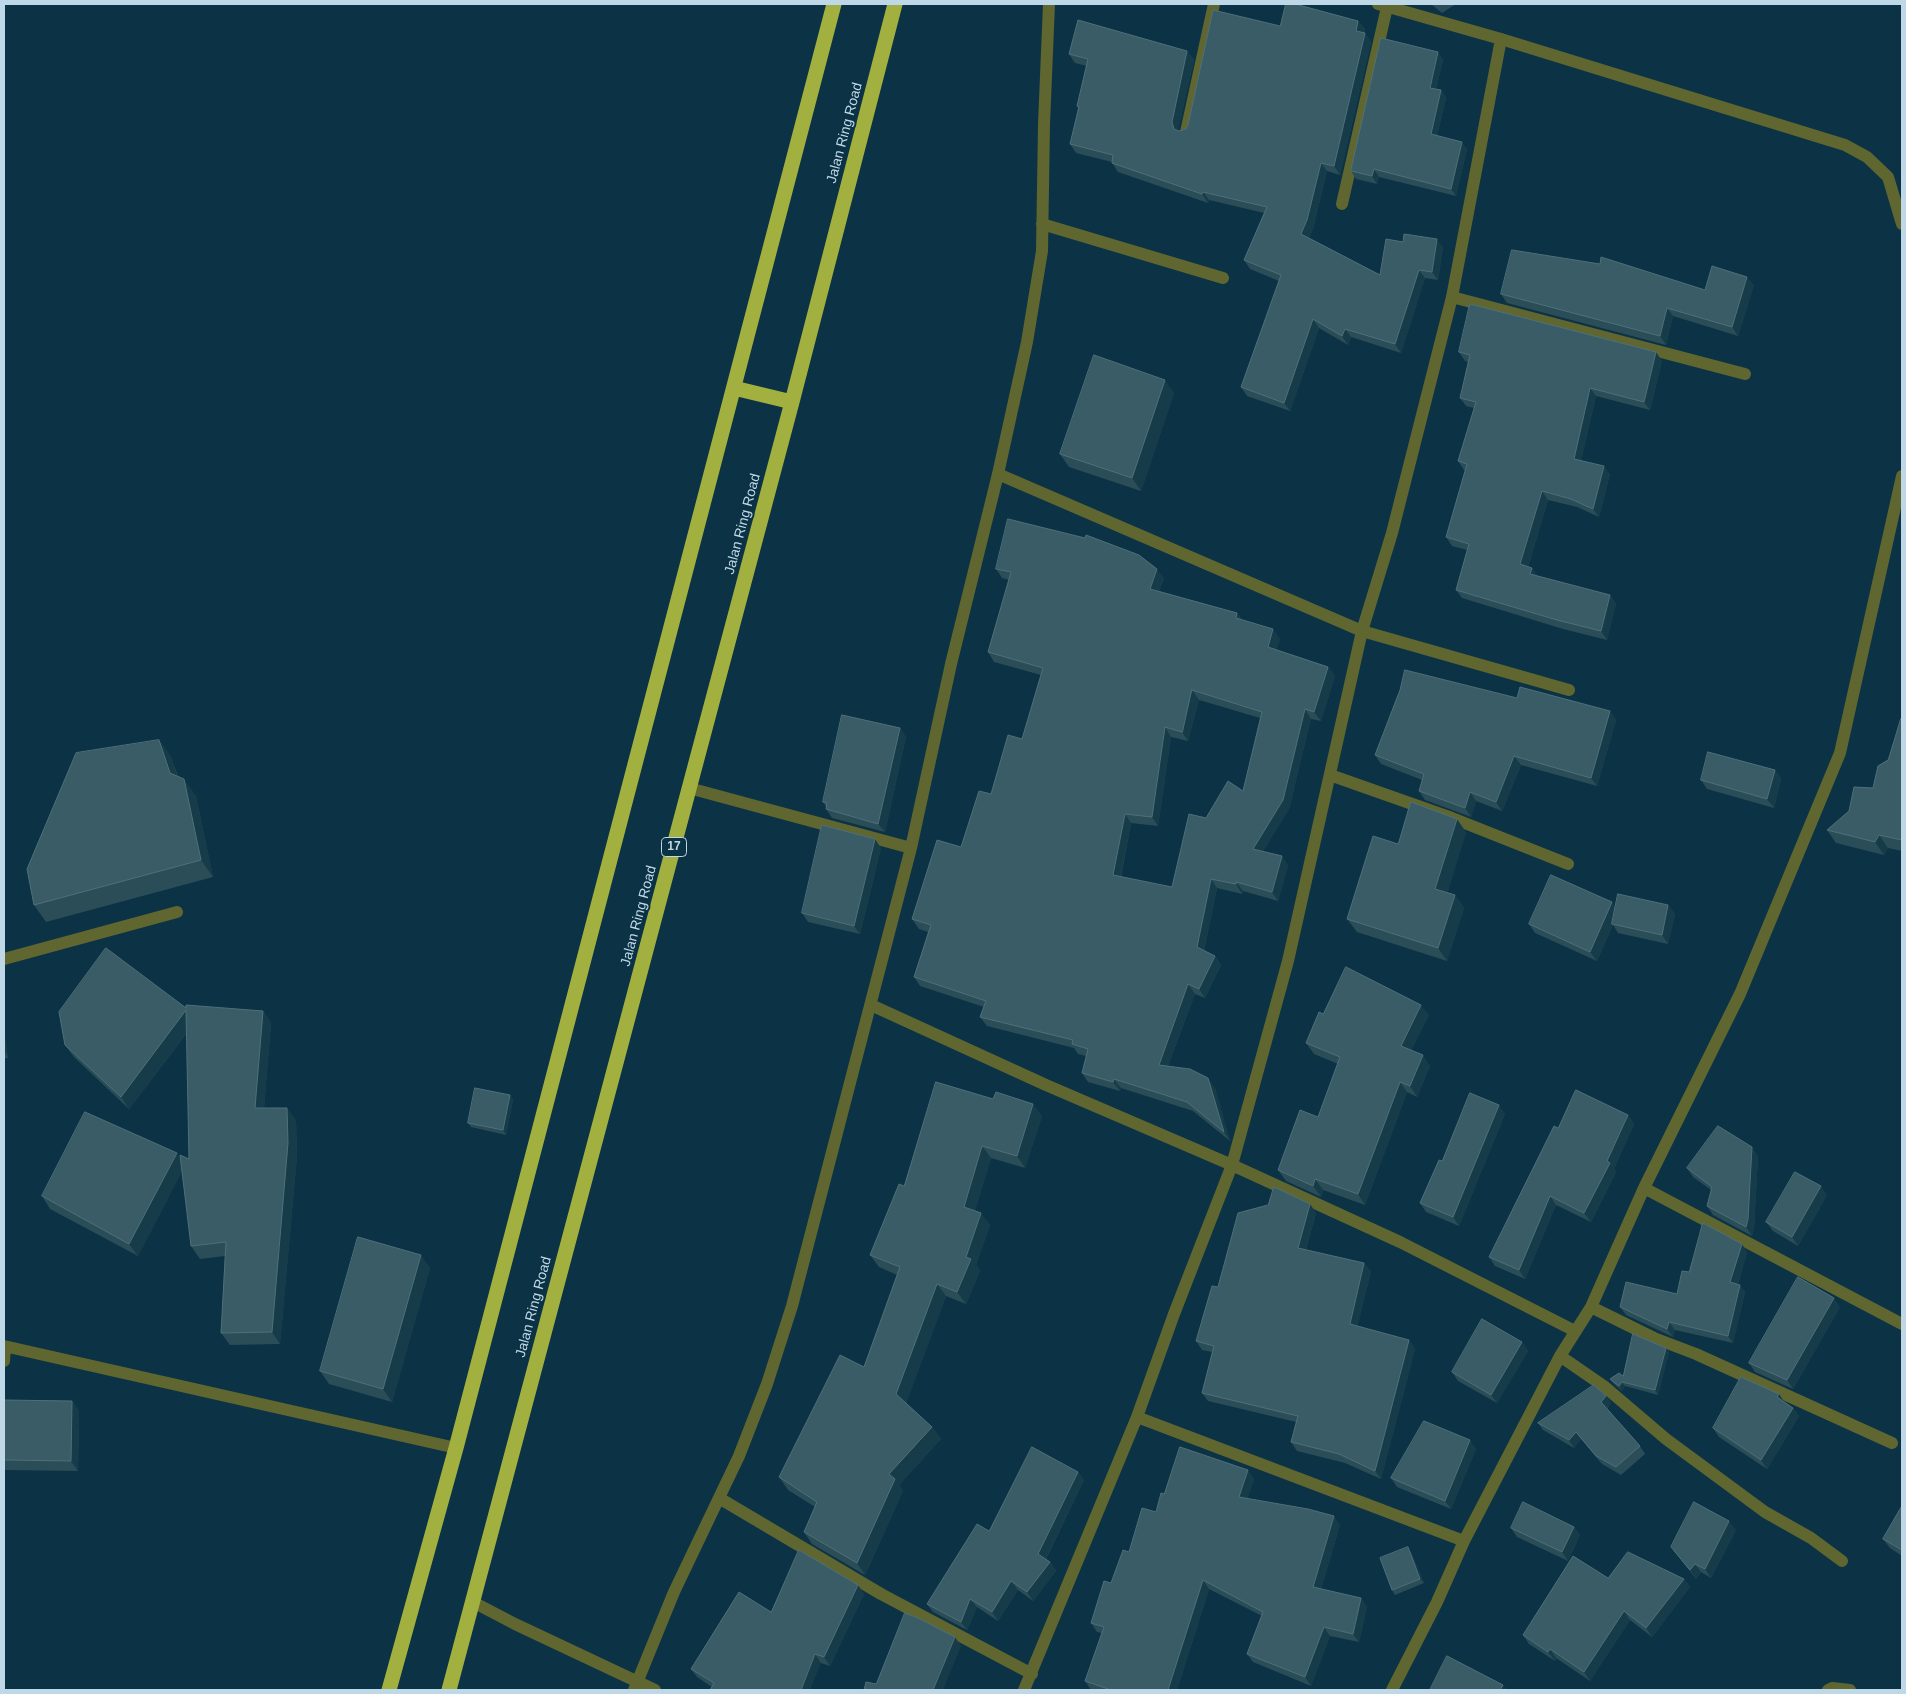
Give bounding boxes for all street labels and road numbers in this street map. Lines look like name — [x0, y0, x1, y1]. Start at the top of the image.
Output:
street label: Jalan Ring Road — [823, 81, 867, 185]
street label: Jalan Ring Road — [721, 472, 765, 576]
road number: 17 — [662, 838, 686, 856]
street label: Jalan Ring Road — [617, 864, 661, 968]
street label: Jalan Ring Road — [512, 1255, 556, 1359]

